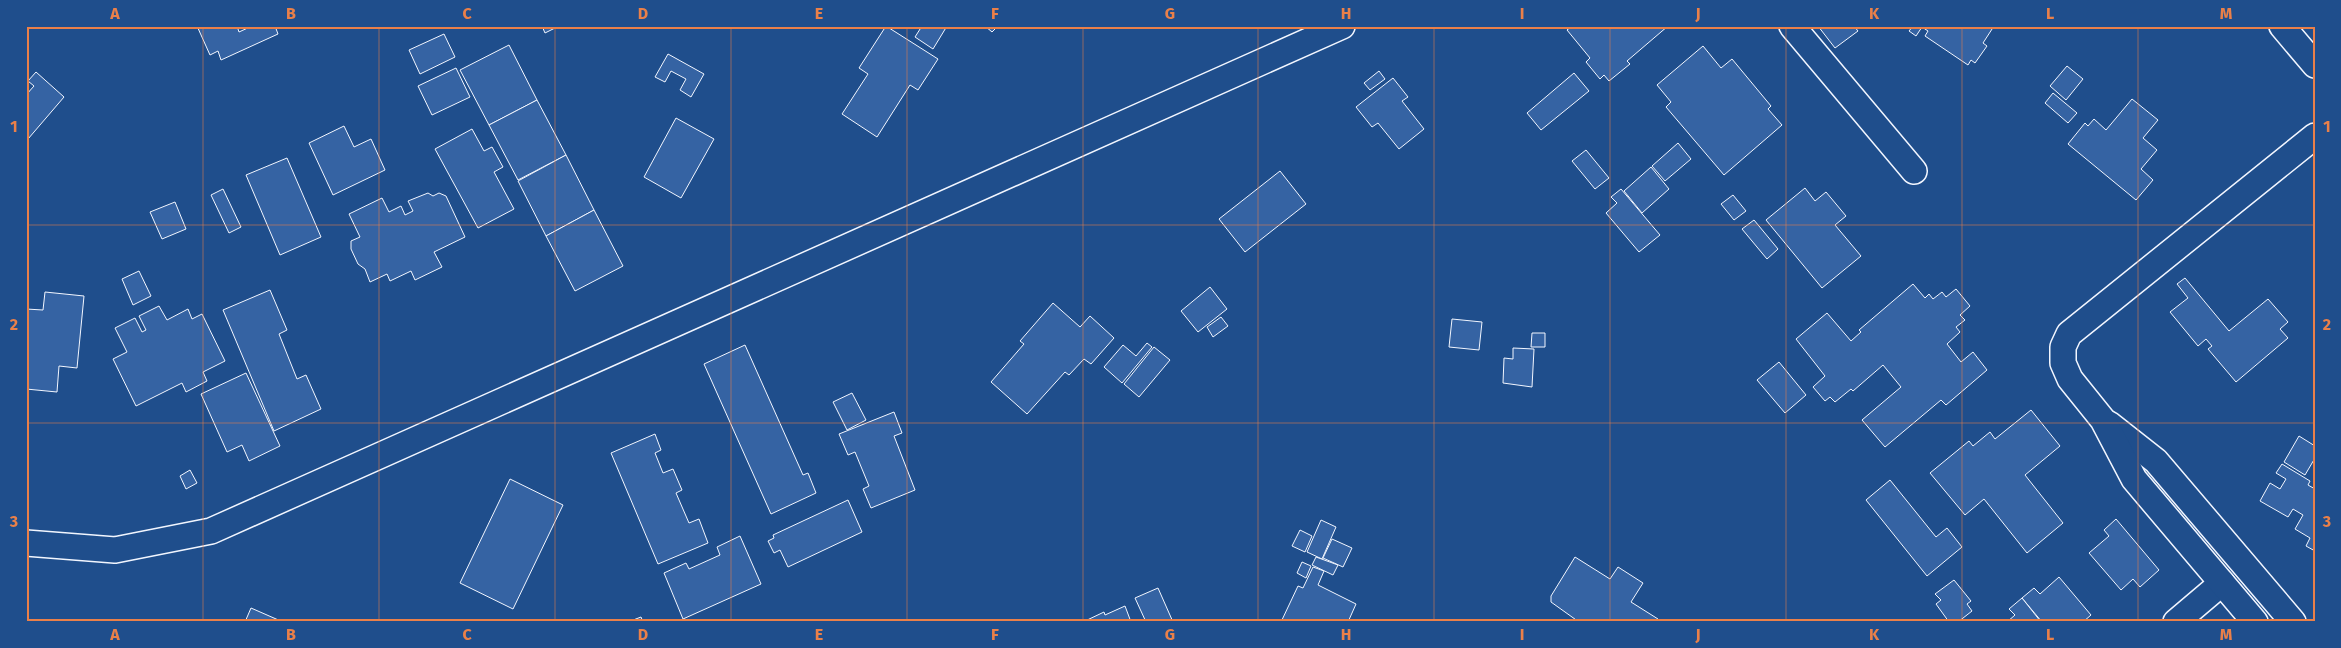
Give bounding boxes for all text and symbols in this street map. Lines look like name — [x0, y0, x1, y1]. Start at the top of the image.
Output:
text: A — [109, 4, 120, 23]
text: B — [286, 4, 296, 23]
text: C — [462, 4, 472, 23]
text: D — [638, 4, 648, 23]
text: E — [815, 4, 823, 23]
text: F — [991, 4, 999, 23]
text: G — [1165, 4, 1175, 23]
text: H — [1341, 4, 1351, 23]
text: I — [1520, 4, 1524, 23]
text: J — [1694, 4, 1701, 23]
text: K — [1869, 4, 1880, 23]
text: L — [2046, 4, 2054, 23]
text: M — [2220, 4, 2233, 23]
text: 1 — [10, 117, 18, 136]
text: 1 — [2323, 117, 2331, 136]
text: 2 — [10, 315, 18, 334]
text: 2 — [2323, 315, 2331, 334]
text: 3 — [9, 512, 18, 531]
text: 3 — [2322, 512, 2331, 531]
text: A — [109, 625, 120, 644]
text: B — [286, 625, 296, 644]
text: C — [462, 625, 472, 644]
text: D — [638, 625, 648, 644]
text: E — [815, 625, 823, 644]
text: F — [991, 625, 999, 644]
text: G — [1165, 625, 1175, 644]
text: H — [1341, 625, 1351, 644]
text: I — [1520, 625, 1524, 644]
text: J — [1694, 625, 1701, 644]
text: K — [1869, 625, 1880, 644]
text: L — [2046, 625, 2054, 644]
text: M — [2220, 625, 2233, 644]

